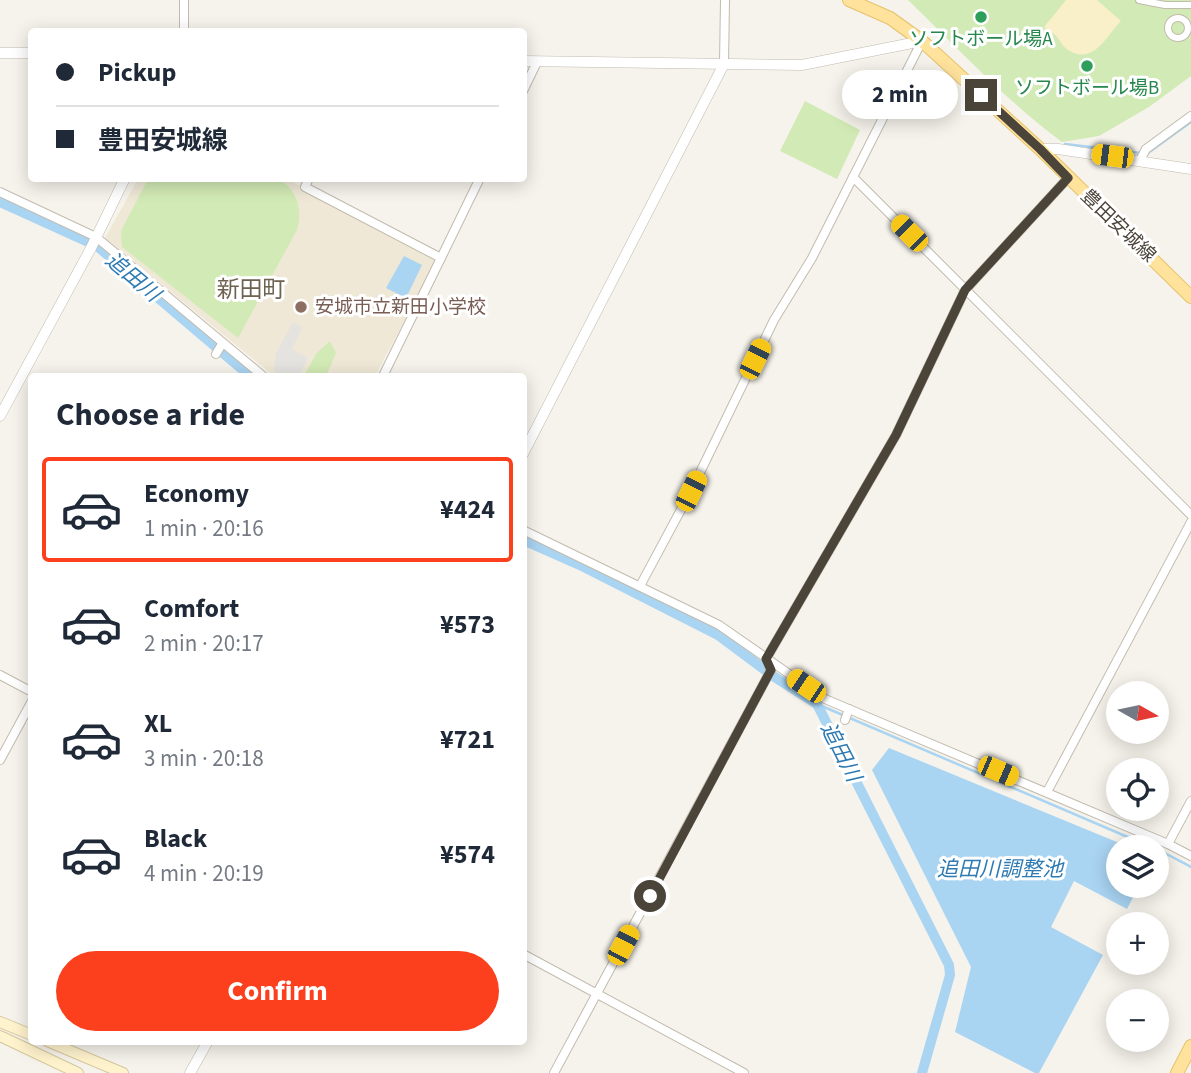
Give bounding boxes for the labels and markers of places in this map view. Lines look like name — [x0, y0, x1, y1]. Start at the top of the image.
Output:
marker: ソフトボール場A — [973, 9, 989, 25]
place label: ソフトボール場A — [909, 26, 1053, 53]
marker: ソフトボール場B — [1079, 58, 1095, 74]
place label: ソフトボール場B — [1015, 75, 1159, 102]
place label: 安城市立新田小学校 — [315, 294, 486, 321]
marker: 安城市立新田小学校 — [293, 299, 309, 315]

